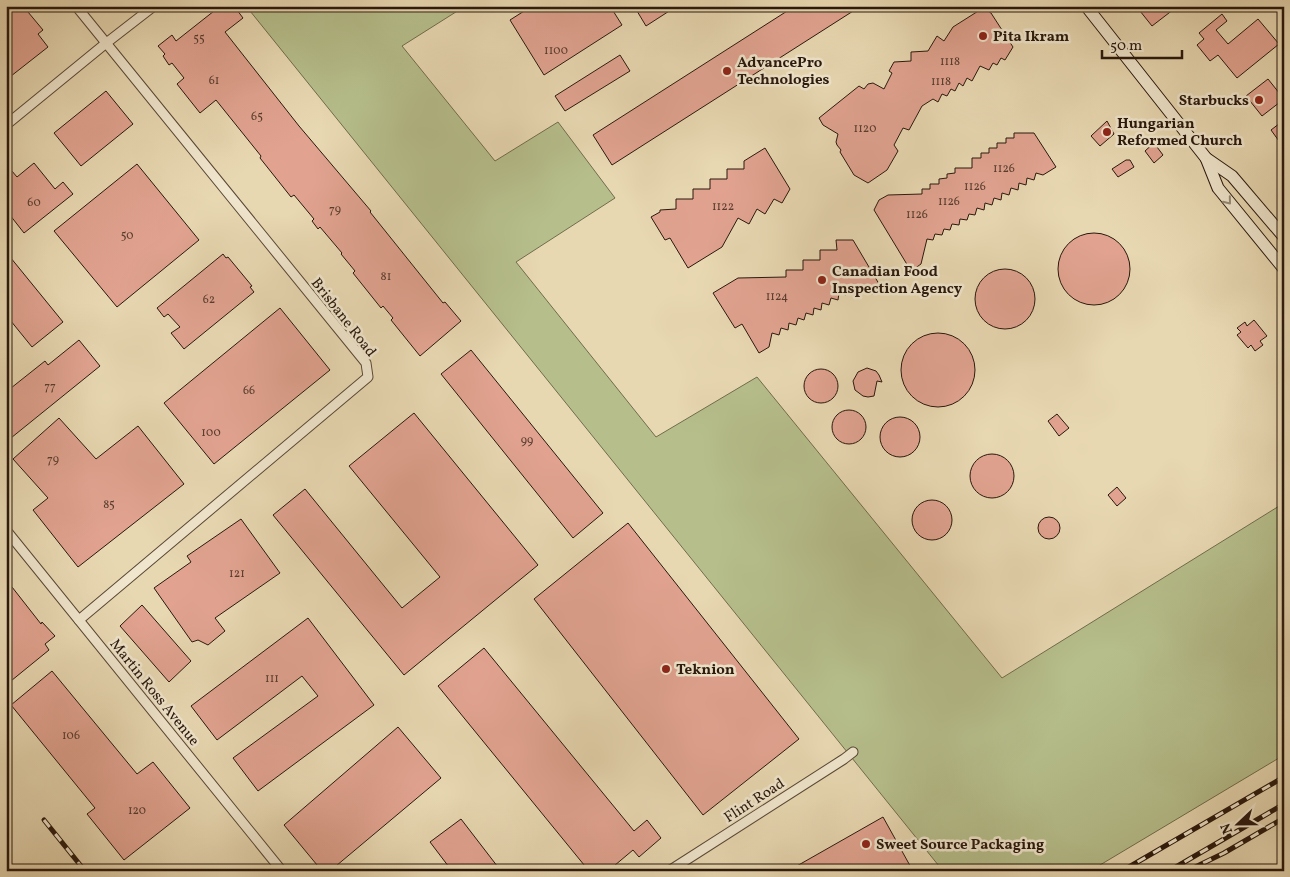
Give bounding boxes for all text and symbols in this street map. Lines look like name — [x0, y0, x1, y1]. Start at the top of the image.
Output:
place label: Pita Ikram — [993, 27, 1070, 48]
scale bar — [1102, 28, 1182, 60]
marker: Pita Ikram — [977, 30, 989, 42]
house number: 55 — [193, 31, 205, 47]
text: 50 m — [1110, 36, 1142, 57]
house number: 1100 — [544, 43, 568, 59]
place label: AdvancePro Technologies — [737, 53, 830, 91]
house number: 1118 — [940, 54, 960, 70]
marker: AdvancePro Technologies — [721, 65, 733, 77]
house number: 61 — [209, 73, 219, 89]
house number: 1118 — [931, 74, 951, 90]
place label: Starbucks — [1179, 91, 1249, 112]
marker: Starbucks — [1253, 94, 1265, 106]
house number: 65 — [251, 109, 263, 125]
place label: Hungarian Reformed Church — [1117, 114, 1243, 152]
house number: 1120 — [854, 121, 876, 137]
marker: Hungarian Reformed Church — [1101, 126, 1113, 138]
house number: 1126 — [993, 161, 1015, 177]
house number: 1126 — [964, 179, 986, 195]
house number: 1126 — [938, 194, 960, 210]
house number: 60 — [27, 195, 41, 211]
one-way arrow — [1223, 195, 1232, 204]
house number: 1122 — [712, 199, 734, 215]
house number: 79 — [329, 202, 341, 218]
house number: 1126 — [906, 207, 928, 223]
house number: 50 — [121, 228, 133, 244]
place label: Canadian Food Inspection Agency — [832, 262, 963, 300]
house number: 81 — [381, 269, 391, 285]
street label: Brisbane Road — [305, 274, 380, 362]
marker: Canadian Food Inspection Agency — [816, 274, 828, 286]
house number: 1124 — [766, 289, 788, 305]
house number: 62 — [203, 292, 215, 308]
house number: 77 — [44, 379, 56, 395]
house number: 66 — [243, 383, 255, 399]
house number: 100 — [201, 425, 221, 441]
house number: 99 — [521, 433, 533, 449]
house number: 79 — [47, 452, 59, 468]
house number: 85 — [103, 497, 115, 513]
house number: 121 — [229, 566, 245, 582]
street label: Martin Ross Avenue — [104, 635, 204, 751]
place label: Teknion — [676, 660, 735, 681]
marker: Teknion — [660, 663, 672, 675]
house number: 111 — [265, 671, 279, 687]
house number: 106 — [62, 728, 80, 744]
street label: Flint Road — [720, 774, 789, 829]
north arrow — [1212, 800, 1262, 850]
house number: 120 — [128, 803, 146, 819]
text: N — [1217, 820, 1238, 837]
place label: Sweet Source Packaging — [876, 835, 1044, 856]
marker: Sweet Source Packaging — [860, 838, 872, 850]

